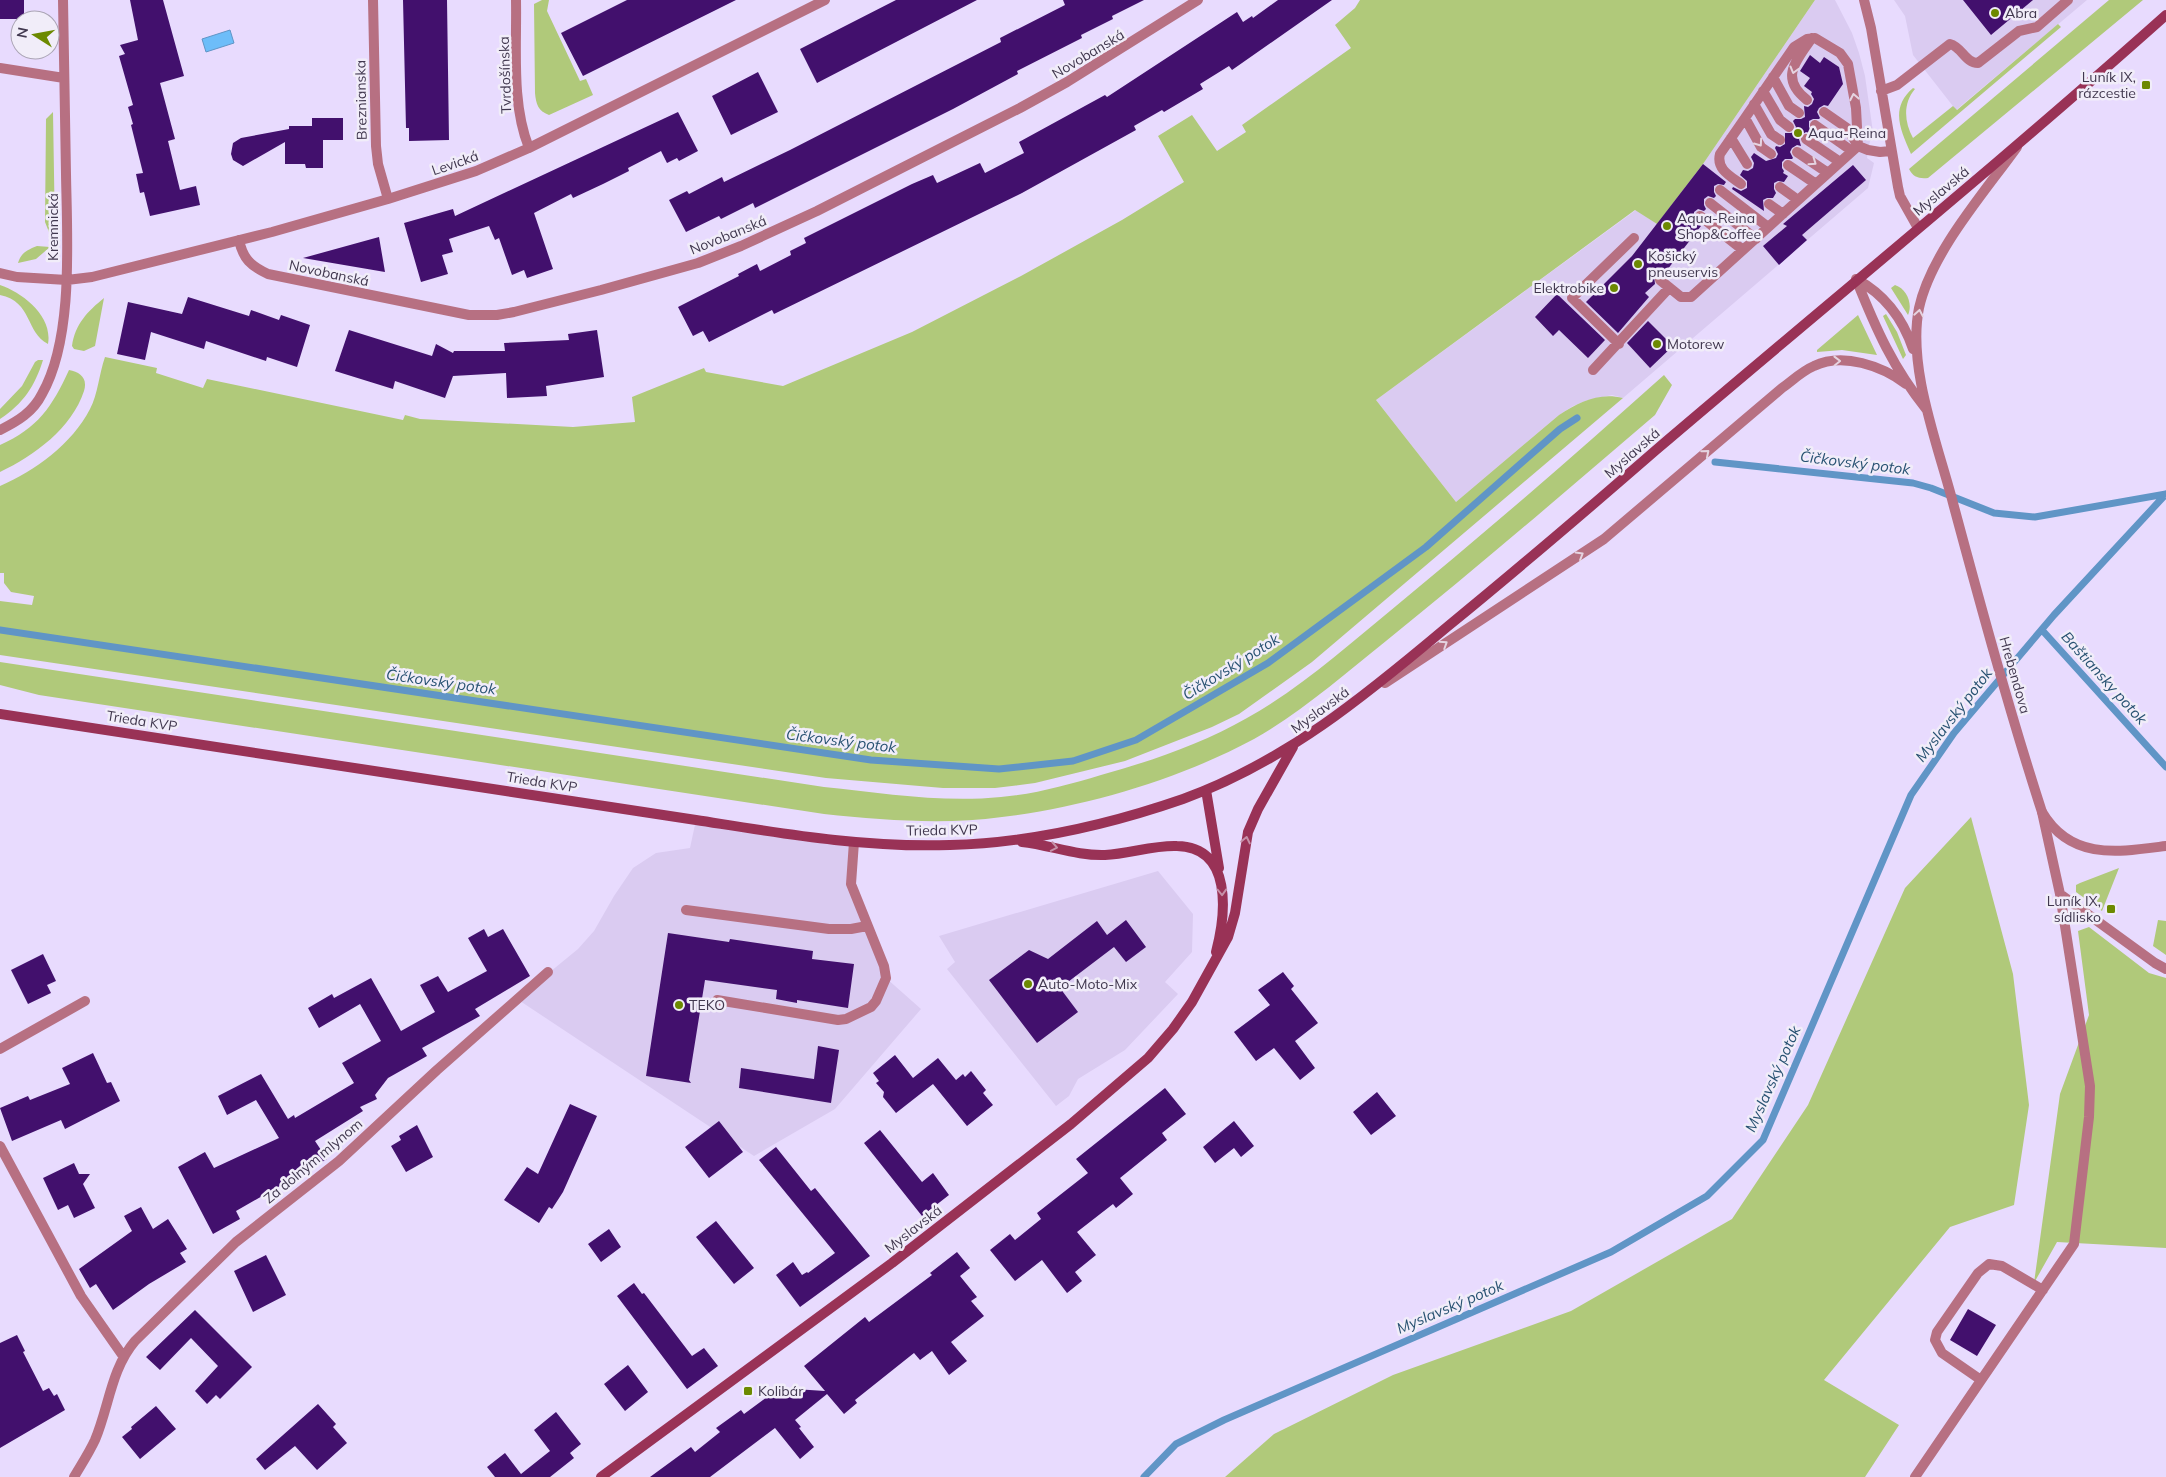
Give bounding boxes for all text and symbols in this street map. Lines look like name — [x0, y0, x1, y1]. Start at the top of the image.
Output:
place label: Abra — [2005, 4, 2037, 22]
marker: Abra — [1989, 7, 2001, 19]
north arrow — [10, 10, 60, 60]
street label: Novobanská — [1049, 25, 1127, 83]
text: N — [12, 26, 32, 39]
street label: Tvrdošínska — [495, 36, 515, 114]
street label: Breznianska — [351, 60, 371, 140]
one-way arrow — [1789, 65, 1800, 74]
place label: Luník IX, rázcestie — [2078, 68, 2136, 102]
marker: Luník IX, rázcestie — [2140, 79, 2152, 91]
one-way arrow — [1850, 93, 1860, 102]
place label: Aqua-Reina — [1808, 124, 1886, 142]
marker: Aqua-Reina — [1792, 127, 1804, 139]
one-way arrow — [1753, 137, 1762, 147]
street label: Levická — [429, 147, 481, 179]
one-way arrow — [1807, 156, 1817, 165]
street label: Myslavská — [1909, 162, 1973, 220]
street label: Kremnická — [44, 193, 62, 261]
place label: Aqua-Reina Shop&Coffee — [1677, 209, 1761, 243]
street label: Novobanská — [687, 211, 769, 259]
marker: Aqua-Reina Shop&Coffee — [1661, 220, 1673, 232]
place label: Košický pneuservis — [1648, 247, 1718, 281]
street label: Novobanská — [287, 256, 371, 290]
marker: Košický pneuservis — [1632, 258, 1644, 270]
place label: Elektrobike — [1534, 279, 1604, 297]
marker: Elektrobike — [1608, 282, 1620, 294]
one-way arrow — [1913, 309, 1923, 317]
place label: Motorew — [1667, 335, 1724, 353]
marker: Motorew — [1651, 338, 1663, 350]
one-way arrow — [1834, 356, 1841, 366]
street label: Myslavská — [1601, 424, 1663, 482]
water label: Čičkovský potok — [1799, 446, 1912, 479]
one-way arrow — [1700, 450, 1709, 458]
one-way arrow — [1574, 552, 1583, 561]
water label: Baštiansky potok — [2058, 627, 2152, 729]
water label: Čičkovský potok — [1179, 628, 1284, 704]
street label: Hrebendova — [1995, 634, 2035, 716]
one-way arrow — [1438, 641, 1448, 650]
water label: Myslavský potok — [1911, 663, 1997, 766]
water label: Čičkovský potok — [385, 664, 499, 699]
street label: Myslavská — [1287, 683, 1353, 737]
street label: Trieda KVP — [105, 707, 179, 735]
water label: Čičkovský potok — [785, 724, 898, 757]
street label: Trieda KVP — [505, 768, 579, 796]
street label: Trieda KVP — [906, 820, 978, 840]
one-way arrow — [1240, 836, 1251, 845]
one-way arrow — [1049, 842, 1058, 852]
one-way arrow — [1216, 888, 1227, 896]
place label: Luník IX, sídlisko — [2047, 892, 2101, 926]
marker: Luník IX, sídlisko — [2105, 903, 2117, 915]
place label: Auto-Moto-Mix — [1038, 975, 1138, 993]
marker: Auto-Moto-Mix — [1022, 978, 1034, 990]
place label: TEKO — [689, 996, 725, 1014]
marker: TEKO — [673, 999, 685, 1011]
water label: Myslavský potok — [1741, 1022, 1805, 1135]
street label: Za dolným mlynom — [260, 1115, 366, 1207]
street label: Myslavská — [881, 1201, 945, 1257]
water label: Myslavský potok — [1394, 1275, 1507, 1338]
place label: Kolibár — [758, 1382, 804, 1400]
marker: Kolibár — [742, 1385, 754, 1397]

